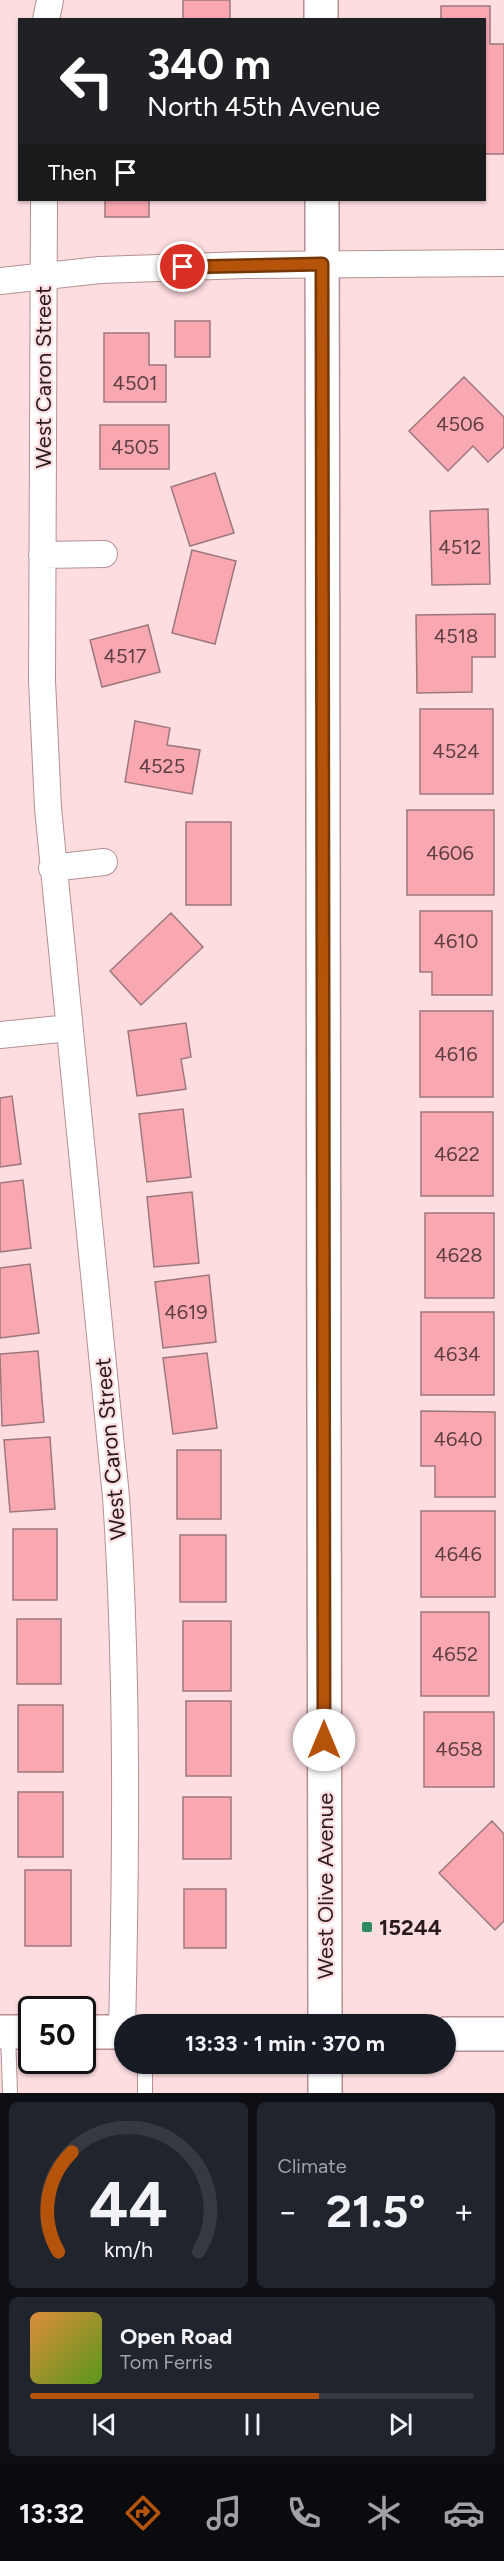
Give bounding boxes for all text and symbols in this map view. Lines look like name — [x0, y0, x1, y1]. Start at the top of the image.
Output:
text: 340 m — [147, 39, 271, 90]
icon: left — [48, 42, 126, 120]
text: North 45th Avenue — [147, 90, 380, 123]
icon: arrive — [109, 156, 142, 189]
text: Then — [48, 159, 97, 186]
pin — [157, 241, 208, 292]
icon: arrive — [166, 250, 199, 283]
street label: West Caron Street — [30, 286, 57, 468]
house number: 4501 — [113, 371, 158, 395]
house number: 4506 — [436, 412, 484, 436]
house number: 4505 — [111, 435, 159, 459]
house number: 4512 — [438, 535, 482, 559]
house number: 4518 — [434, 624, 478, 648]
house number: 4517 — [104, 644, 147, 668]
house number: 4524 — [432, 739, 480, 763]
house number: 4525 — [139, 754, 185, 778]
house number: 4606 — [426, 841, 474, 865]
house number: 4610 — [434, 929, 478, 953]
house number: 4616 — [434, 1042, 478, 1066]
house number: 4622 — [434, 1142, 480, 1166]
house number: 4628 — [435, 1243, 483, 1267]
house number: 4619 — [164, 1300, 208, 1324]
house number: 4634 — [433, 1342, 481, 1366]
street label: West Caron Street — [89, 1357, 132, 1541]
house number: 4640 — [434, 1427, 482, 1451]
house number: 4646 — [434, 1542, 482, 1566]
house number: 4652 — [432, 1642, 478, 1666]
position arrow — [292, 1708, 356, 1772]
house number: 4658 — [435, 1737, 483, 1761]
street label: West Olive Avenue — [312, 1793, 339, 1979]
place label: 15244 — [379, 1914, 442, 1941]
marker: 15244 — [360, 1920, 374, 1934]
speed limit sign: 50 — [18, 1996, 96, 2074]
text: 13:33 · 1 min · 370 m — [185, 2030, 385, 2057]
text: Climate — [278, 2154, 347, 2178]
text: 44 — [89, 2167, 168, 2242]
text: 21.5° — [326, 2184, 425, 2238]
text: − — [278, 2192, 298, 2231]
text: + — [453, 2192, 474, 2231]
text: km/h — [104, 2237, 153, 2262]
text: Open Road — [120, 2323, 232, 2350]
text: Tom Ferris — [120, 2350, 213, 2374]
icon: previous — [88, 2408, 121, 2441]
icon: pause — [236, 2408, 269, 2441]
icon: next — [384, 2408, 417, 2441]
icon: directions — [122, 2492, 164, 2534]
icon: music — [203, 2492, 245, 2534]
icon: phone — [283, 2492, 325, 2534]
icon: climate — [363, 2492, 405, 2534]
icon: car — [443, 2492, 485, 2534]
text: 13:32 — [19, 2497, 84, 2530]

